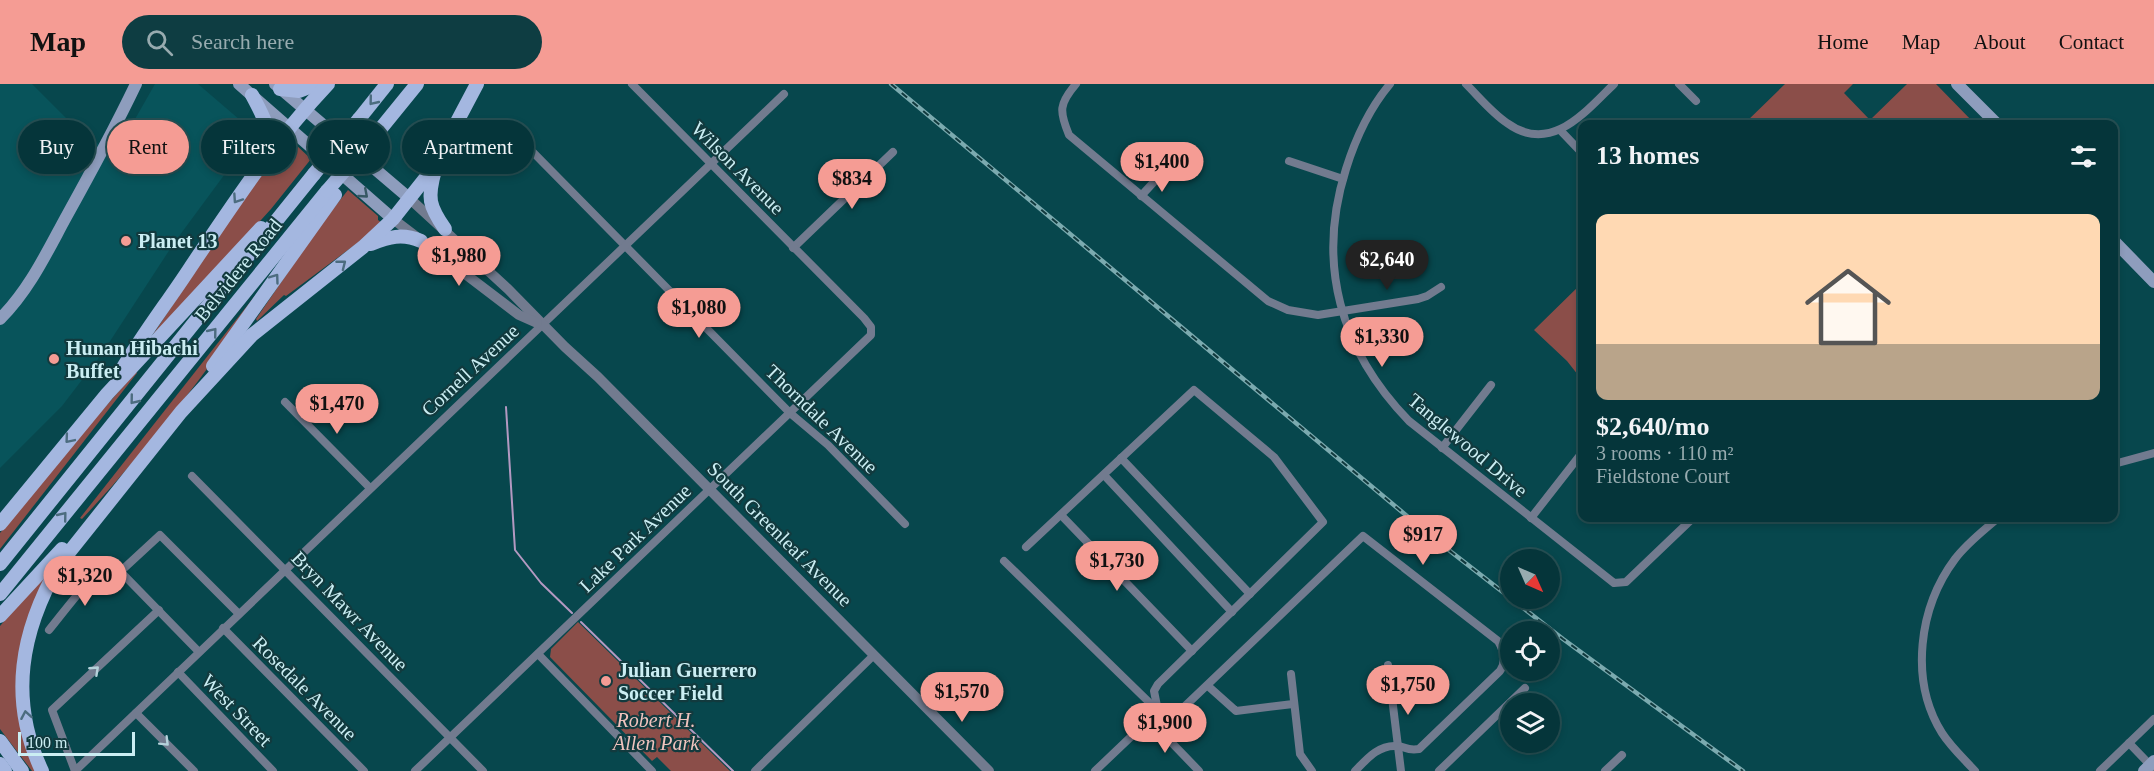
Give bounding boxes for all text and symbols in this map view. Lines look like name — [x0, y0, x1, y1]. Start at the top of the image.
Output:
search box — [122, 15, 542, 69]
text: Map — [30, 26, 86, 57]
icon: search — [143, 26, 176, 59]
text: Search here — [191, 29, 294, 54]
text: Home — [1817, 30, 1869, 54]
text: Map — [1902, 30, 1940, 54]
text: About — [1973, 30, 2026, 54]
text: Contact — [2059, 30, 2124, 54]
one-way arrow — [369, 94, 380, 105]
street label: Wilson Avenue — [687, 117, 789, 219]
chip: Buy — [18, 120, 95, 174]
chip: Rent — [107, 120, 189, 174]
chip: Filters — [201, 120, 296, 174]
chip: New — [308, 120, 390, 174]
chip: Apartment — [402, 120, 534, 174]
icon: filters — [2067, 140, 2100, 173]
text: 13 homes — [1596, 141, 1699, 170]
pin: $1,400 — [1113, 142, 1211, 193]
text: $1,400 — [1135, 150, 1190, 172]
pin: $834 — [816, 159, 888, 210]
text: $834 — [832, 167, 872, 189]
one-way arrow — [357, 187, 368, 198]
one-way arrow — [233, 192, 244, 203]
street label: Belvidere Road — [190, 215, 286, 325]
place label: Planet 13 — [138, 230, 217, 252]
marker: Planet 13 — [119, 234, 133, 248]
pin: $1,980 — [410, 236, 508, 287]
pin: $2,640 — [1338, 240, 1436, 291]
text: $1,980 — [432, 244, 487, 266]
text: $2,640 — [1360, 248, 1415, 270]
icon: home — [1794, 253, 1902, 361]
one-way arrow — [336, 260, 347, 271]
one-way arrow — [268, 274, 279, 285]
pin: $1,080 — [650, 288, 748, 339]
text: $1,080 — [672, 296, 727, 318]
pin: $1,330 — [1333, 317, 1431, 368]
street label: Cornell Avenue — [417, 319, 523, 421]
text: $1,330 — [1355, 325, 1410, 347]
one-way arrow — [206, 328, 217, 339]
place label: Hunan Hibachi Buffet — [66, 337, 198, 382]
marker: Hunan Hibachi Buffet — [47, 352, 61, 366]
street label: Thorndale Avenue — [762, 360, 883, 478]
pin: $1,470 — [288, 384, 386, 435]
street label: Tanglewood Drive — [1403, 389, 1532, 502]
text: $1,470 — [310, 392, 365, 414]
one-way arrow — [130, 393, 141, 404]
text: $2,640/mo — [1596, 412, 1709, 441]
one-way arrow — [66, 432, 77, 443]
text: 3 rooms · 110 m² — [1596, 442, 1733, 464]
street label: South Greenleaf Avenue — [703, 457, 857, 611]
text: Fieldstone Court — [1596, 465, 1730, 487]
street label: Lake Park Avenue — [575, 479, 695, 597]
one-way arrow — [56, 512, 67, 523]
pin: $917 — [1387, 515, 1459, 566]
text: $917 — [1403, 523, 1443, 545]
pin: $1,730 — [1068, 541, 1166, 592]
street label: Bryn Mawr Avenue — [287, 547, 413, 676]
text: $1,730 — [1090, 549, 1145, 571]
north arrow — [1500, 549, 1560, 609]
map controls — [1500, 549, 1560, 753]
pin: $1,320 — [36, 556, 134, 607]
text: $1,320 — [58, 564, 113, 586]
button: locate — [1500, 621, 1560, 681]
street label: Rosedale Avenue — [248, 631, 362, 745]
place label: Julian Guerrero Soccer Field — [618, 659, 757, 704]
pin: $1,750 — [1359, 665, 1457, 716]
one-way arrow — [88, 666, 98, 677]
street label: West Street — [197, 670, 277, 751]
pin: $1,570 — [913, 672, 1011, 723]
text: $1,750 — [1381, 673, 1436, 695]
marker: Julian Guerrero Soccer Field — [599, 674, 613, 688]
text: $1,570 — [935, 680, 990, 702]
button: layers — [1500, 693, 1560, 753]
pin: $1,900 — [1116, 703, 1214, 754]
park label: Robert H. Allen Park — [611, 709, 700, 754]
one-way arrow — [20, 711, 32, 720]
text: $1,900 — [1138, 711, 1193, 733]
scale bar — [18, 729, 135, 756]
text: 100 m — [27, 734, 67, 751]
one-way arrow — [157, 734, 168, 745]

